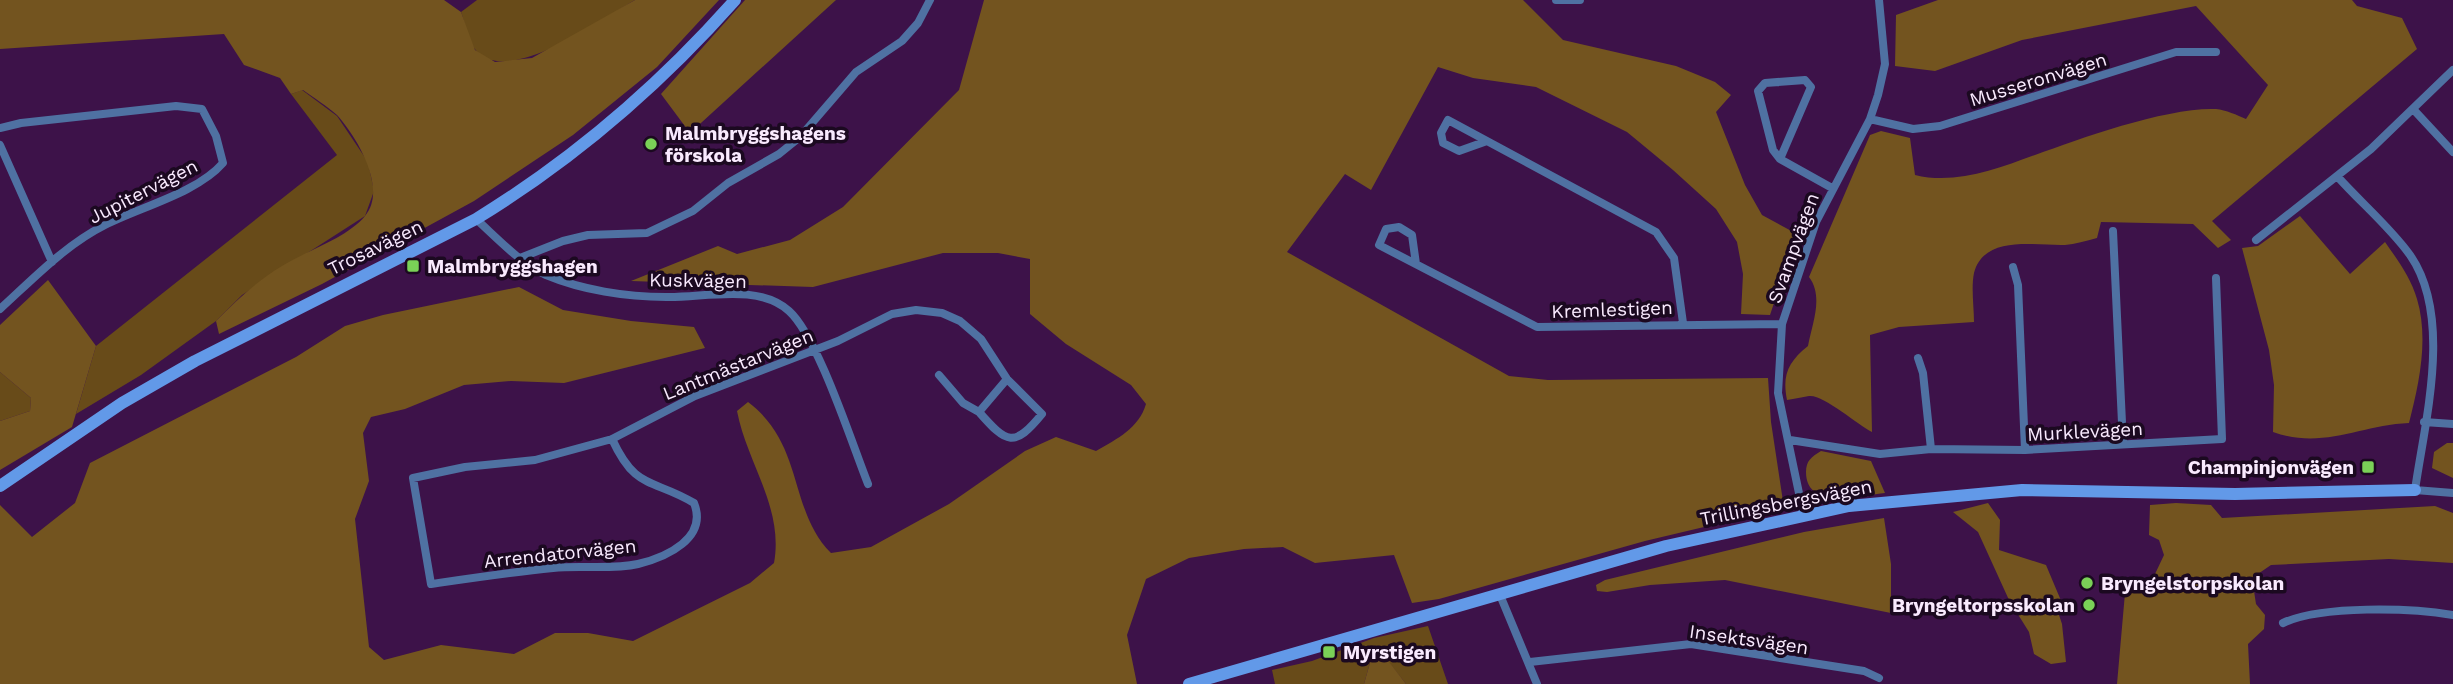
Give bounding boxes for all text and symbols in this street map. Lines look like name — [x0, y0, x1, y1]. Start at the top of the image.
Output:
street label: Musseronvägen — [1967, 48, 2110, 111]
place label: Malmbryggshagens förskola — [665, 122, 846, 167]
marker: Malmbryggshagens förskola — [643, 136, 659, 152]
street label: Jupitervägen — [85, 154, 202, 229]
street label: Svampvägen — [1763, 190, 1824, 306]
street label: Trosavägen — [324, 215, 426, 280]
place label: Malmbryggshagen — [427, 255, 598, 278]
marker: Malmbryggshagen — [405, 258, 421, 274]
street label: Kuskvägen — [649, 268, 747, 293]
street label: Kremlestigen — [1551, 296, 1673, 323]
street label: Lantmästarvägen — [660, 324, 817, 405]
street label: Murklevägen — [2026, 417, 2144, 446]
place label: Champinjonvägen — [2188, 456, 2354, 479]
marker: Champinjonvägen — [2360, 459, 2376, 475]
street label: Trillingsbergsvägen — [1698, 475, 1874, 530]
street label: Arrendatorvägen — [483, 534, 637, 573]
place label: Bryngelstorpskolan — [2101, 572, 2284, 595]
marker: Bryngelstorpskolan — [2079, 575, 2095, 591]
place label: Bryngeltorpsskolan — [1892, 594, 2075, 617]
marker: Bryngeltorpsskolan — [2081, 597, 2097, 613]
street label: Insektsvägen — [1688, 620, 1810, 659]
place label: Myrstigen — [1343, 641, 1436, 664]
marker: Myrstigen — [1321, 644, 1337, 660]

